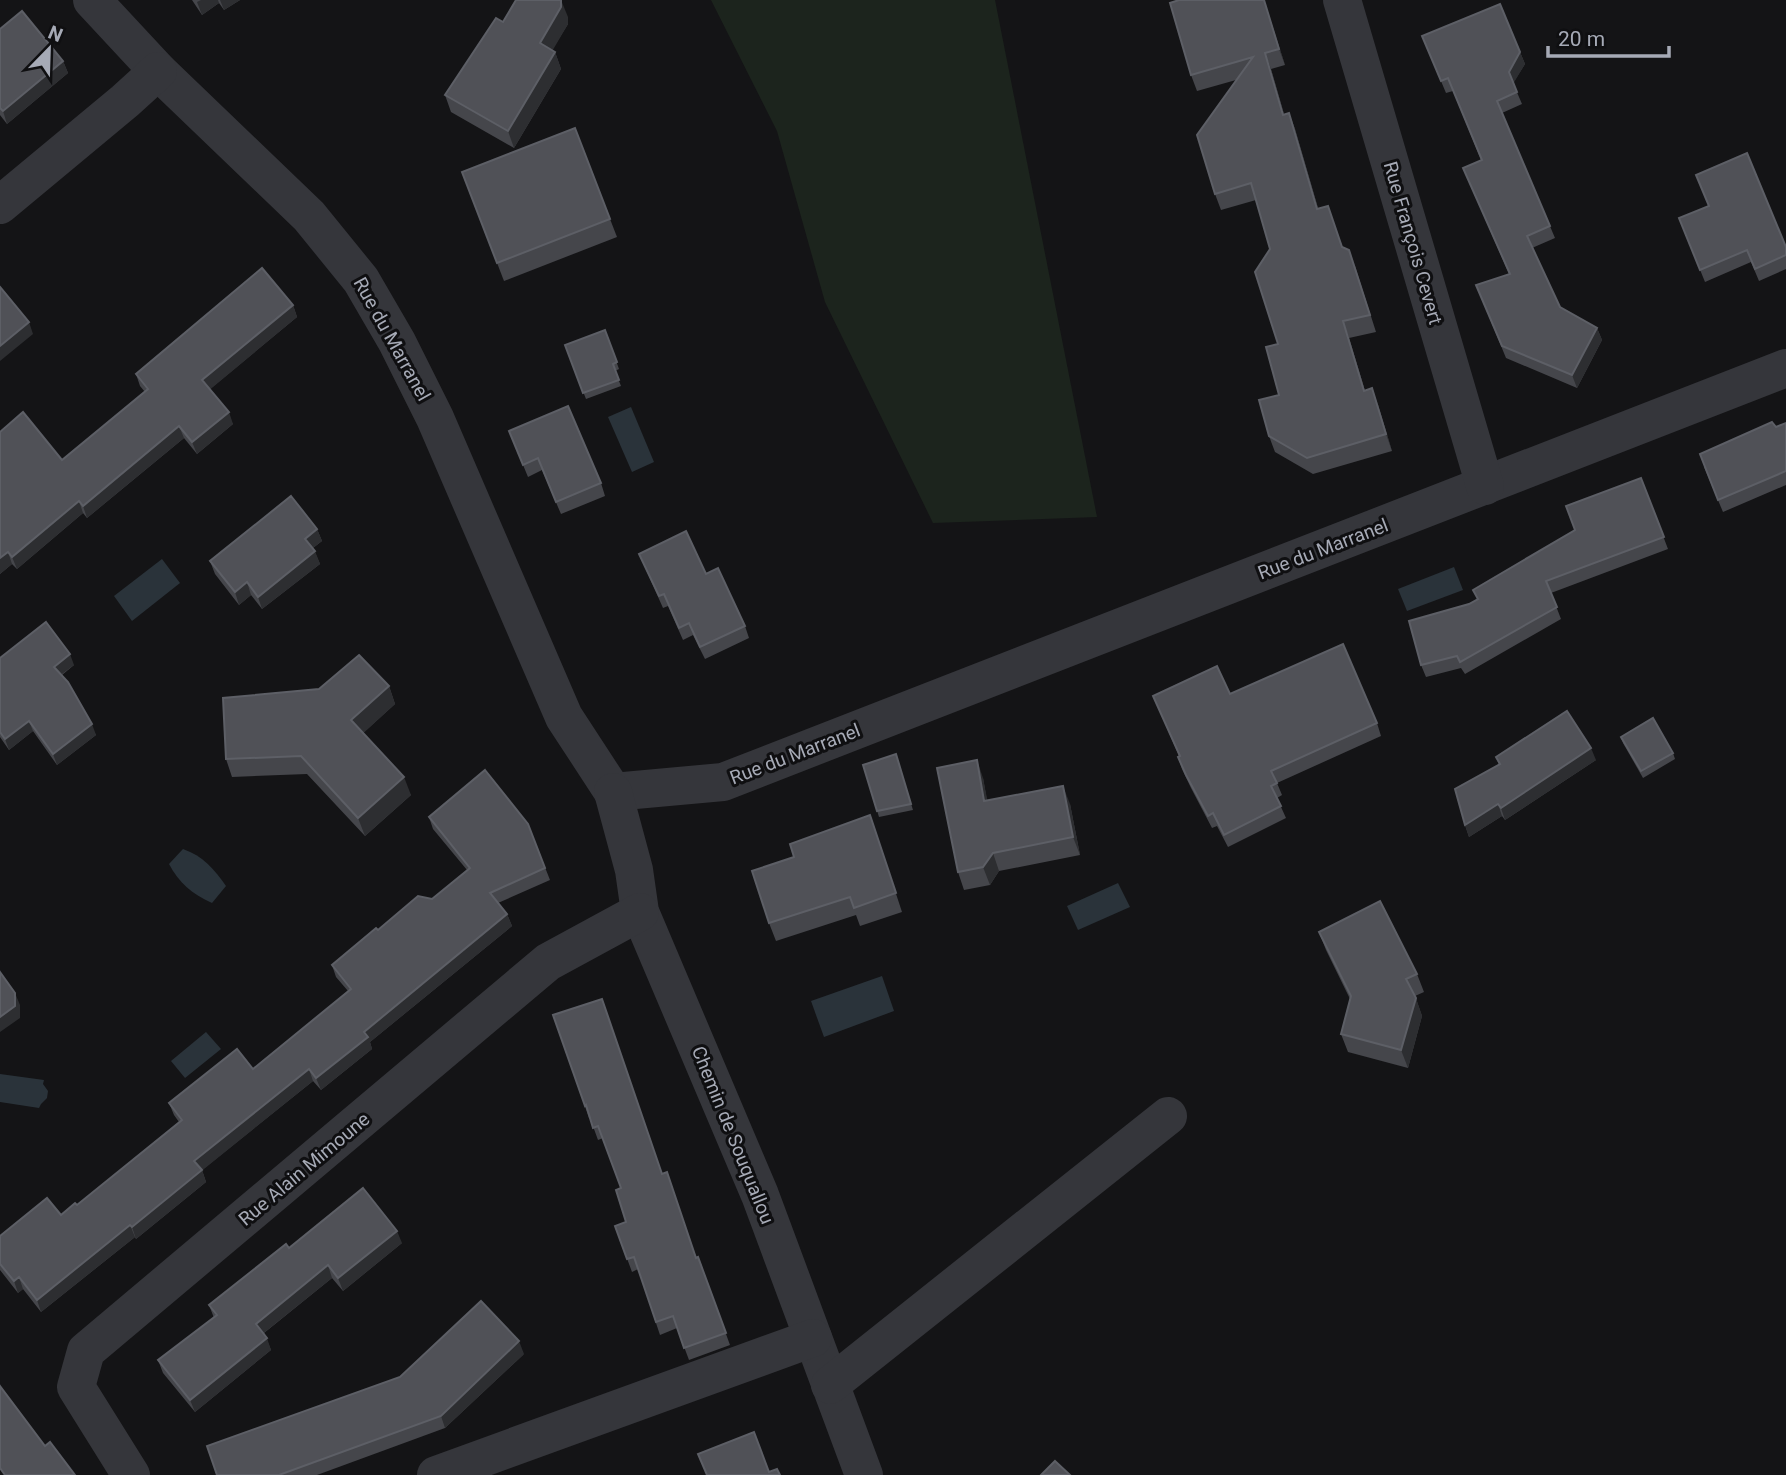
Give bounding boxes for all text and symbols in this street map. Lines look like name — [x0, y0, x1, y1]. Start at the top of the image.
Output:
north arrow — [14, 14, 84, 84]
scale bar — [1548, 14, 1669, 58]
text: N — [45, 21, 66, 47]
text: 20 m — [1558, 27, 1605, 51]
street label: Rue François Cevert — [1379, 159, 1447, 327]
street label: Rue du Marranel — [349, 273, 435, 405]
street label: Rue du Marranel — [1255, 514, 1391, 584]
street label: Rue du Marranel — [727, 719, 863, 789]
street label: Chemin de Souquallou — [687, 1043, 779, 1227]
street label: Rue Alain Mimoune — [234, 1108, 374, 1230]

